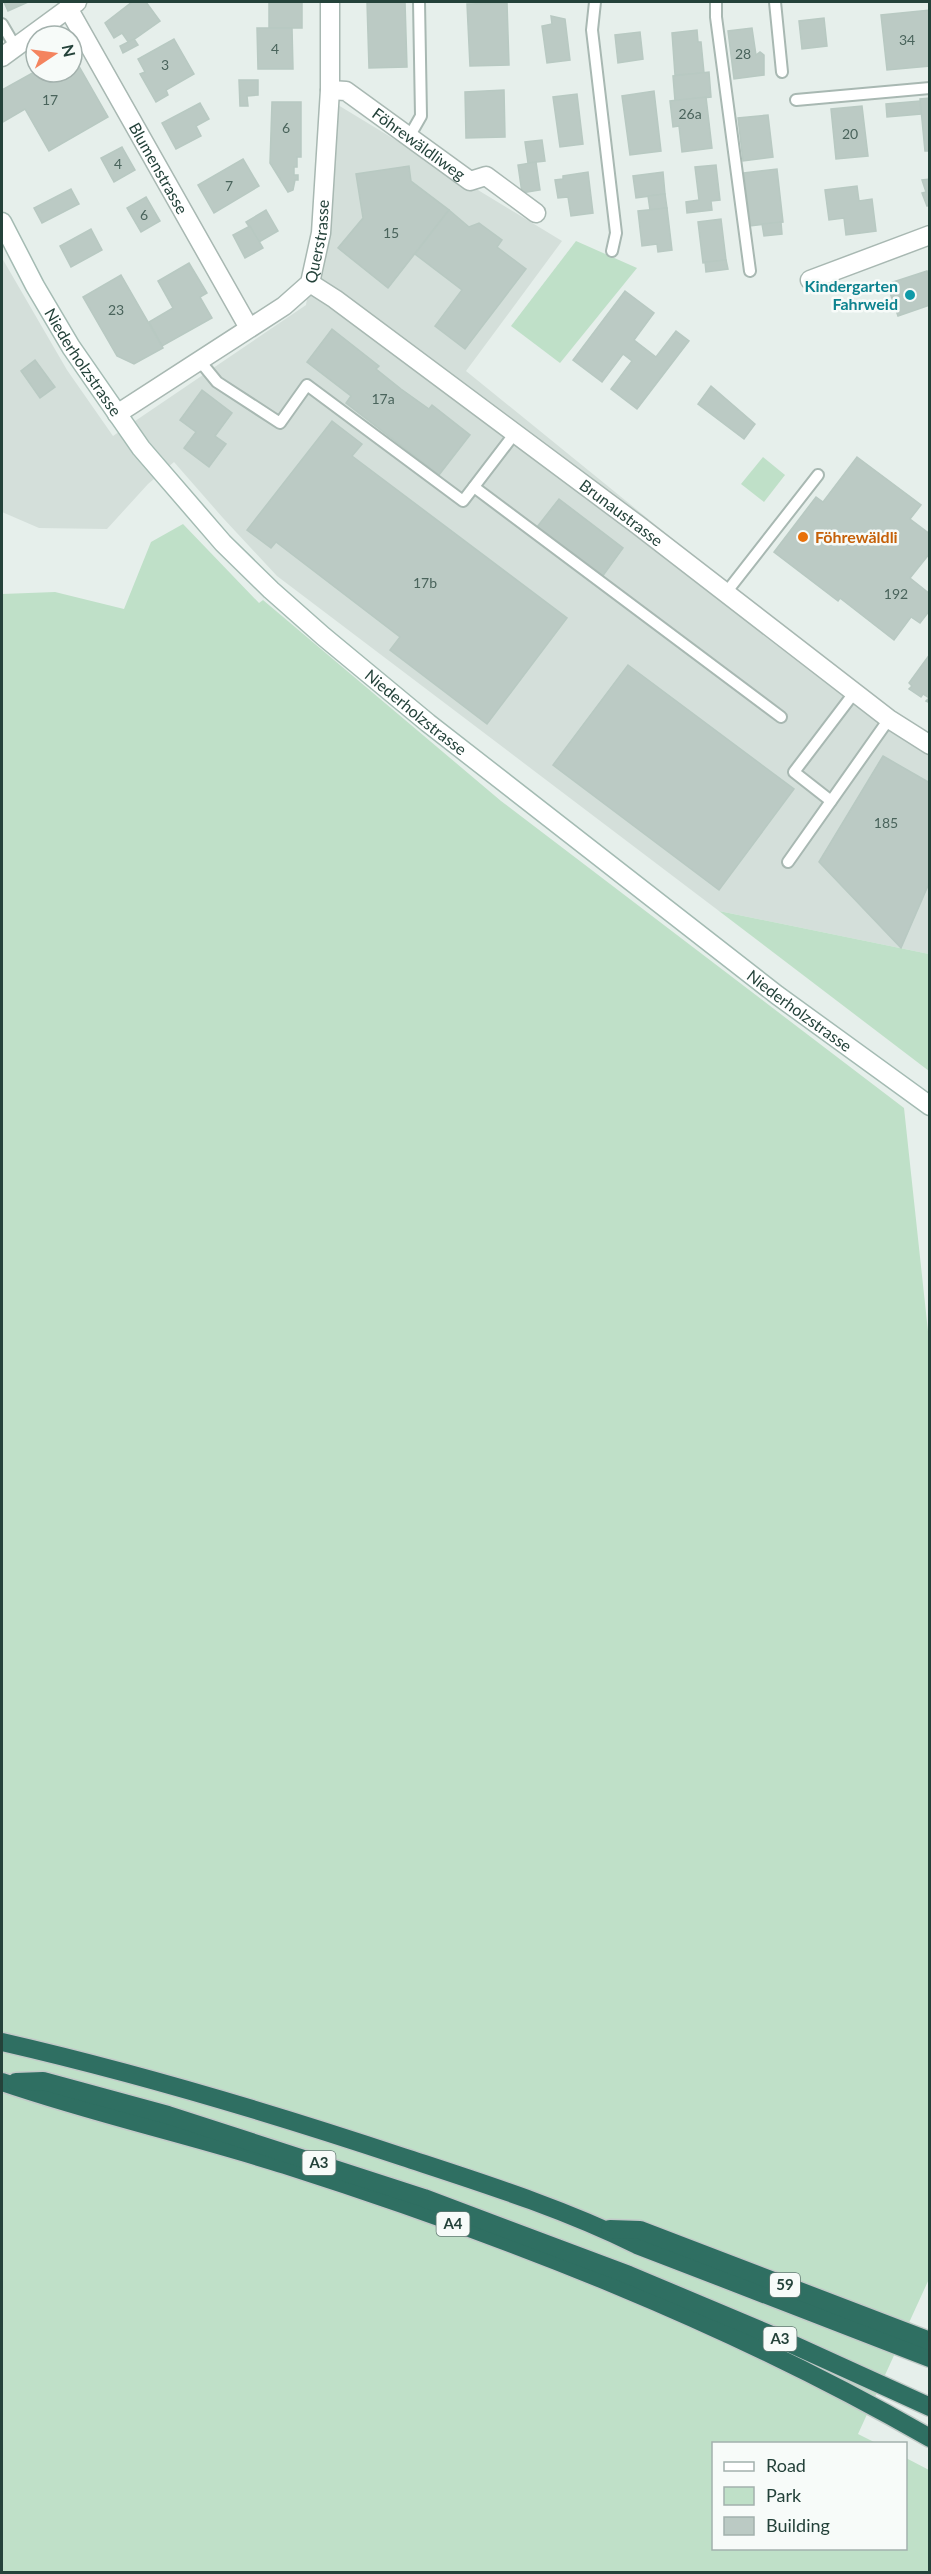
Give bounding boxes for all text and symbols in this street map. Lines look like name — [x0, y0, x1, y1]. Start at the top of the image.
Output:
north arrow — [24, 24, 84, 84]
house number: 34 — [899, 31, 915, 48]
house number: 4 — [271, 40, 279, 57]
text: N — [58, 42, 80, 59]
house number: 28 — [735, 45, 751, 62]
house number: 3 — [161, 56, 169, 73]
house number: 17 — [42, 91, 58, 108]
street label: Föhrewäldliweg — [369, 103, 469, 184]
house number: 26a — [678, 105, 702, 122]
street label: Blumenstrasse — [126, 119, 192, 217]
house number: 6 — [282, 119, 290, 136]
house number: 20 — [842, 125, 858, 142]
house number: 4 — [114, 155, 122, 172]
house number: 7 — [225, 177, 233, 194]
street label: Querstrasse — [300, 199, 332, 285]
house number: 6 — [140, 206, 148, 223]
house number: 15 — [383, 224, 399, 241]
place label: Kindergarten Fahrweid — [804, 276, 898, 313]
marker: Kindergarten Fahrweid — [903, 288, 917, 302]
house number: 23 — [108, 301, 124, 318]
street label: Niederholzstrasse — [41, 304, 126, 419]
house number: 17a — [371, 390, 395, 407]
street label: Brunaustrasse — [576, 475, 667, 550]
place label: Föhrewäldli — [815, 527, 898, 546]
marker: Föhrewäldli — [796, 530, 810, 544]
house number: 17b — [413, 574, 437, 591]
house number: 192 — [884, 585, 908, 602]
street label: Niederholzstrasse — [362, 665, 471, 759]
house number: 185 — [874, 814, 898, 831]
street label: Niederholzstrasse — [744, 965, 856, 1055]
road number: A3 — [302, 2151, 336, 2175]
road number: A4 — [436, 2212, 470, 2236]
road number: 59 — [770, 2273, 800, 2297]
road number: A3 — [764, 2327, 796, 2351]
legend — [712, 2442, 907, 2550]
text: Road — [766, 2454, 806, 2476]
text: Park — [766, 2484, 802, 2506]
text: Building — [766, 2514, 830, 2536]

